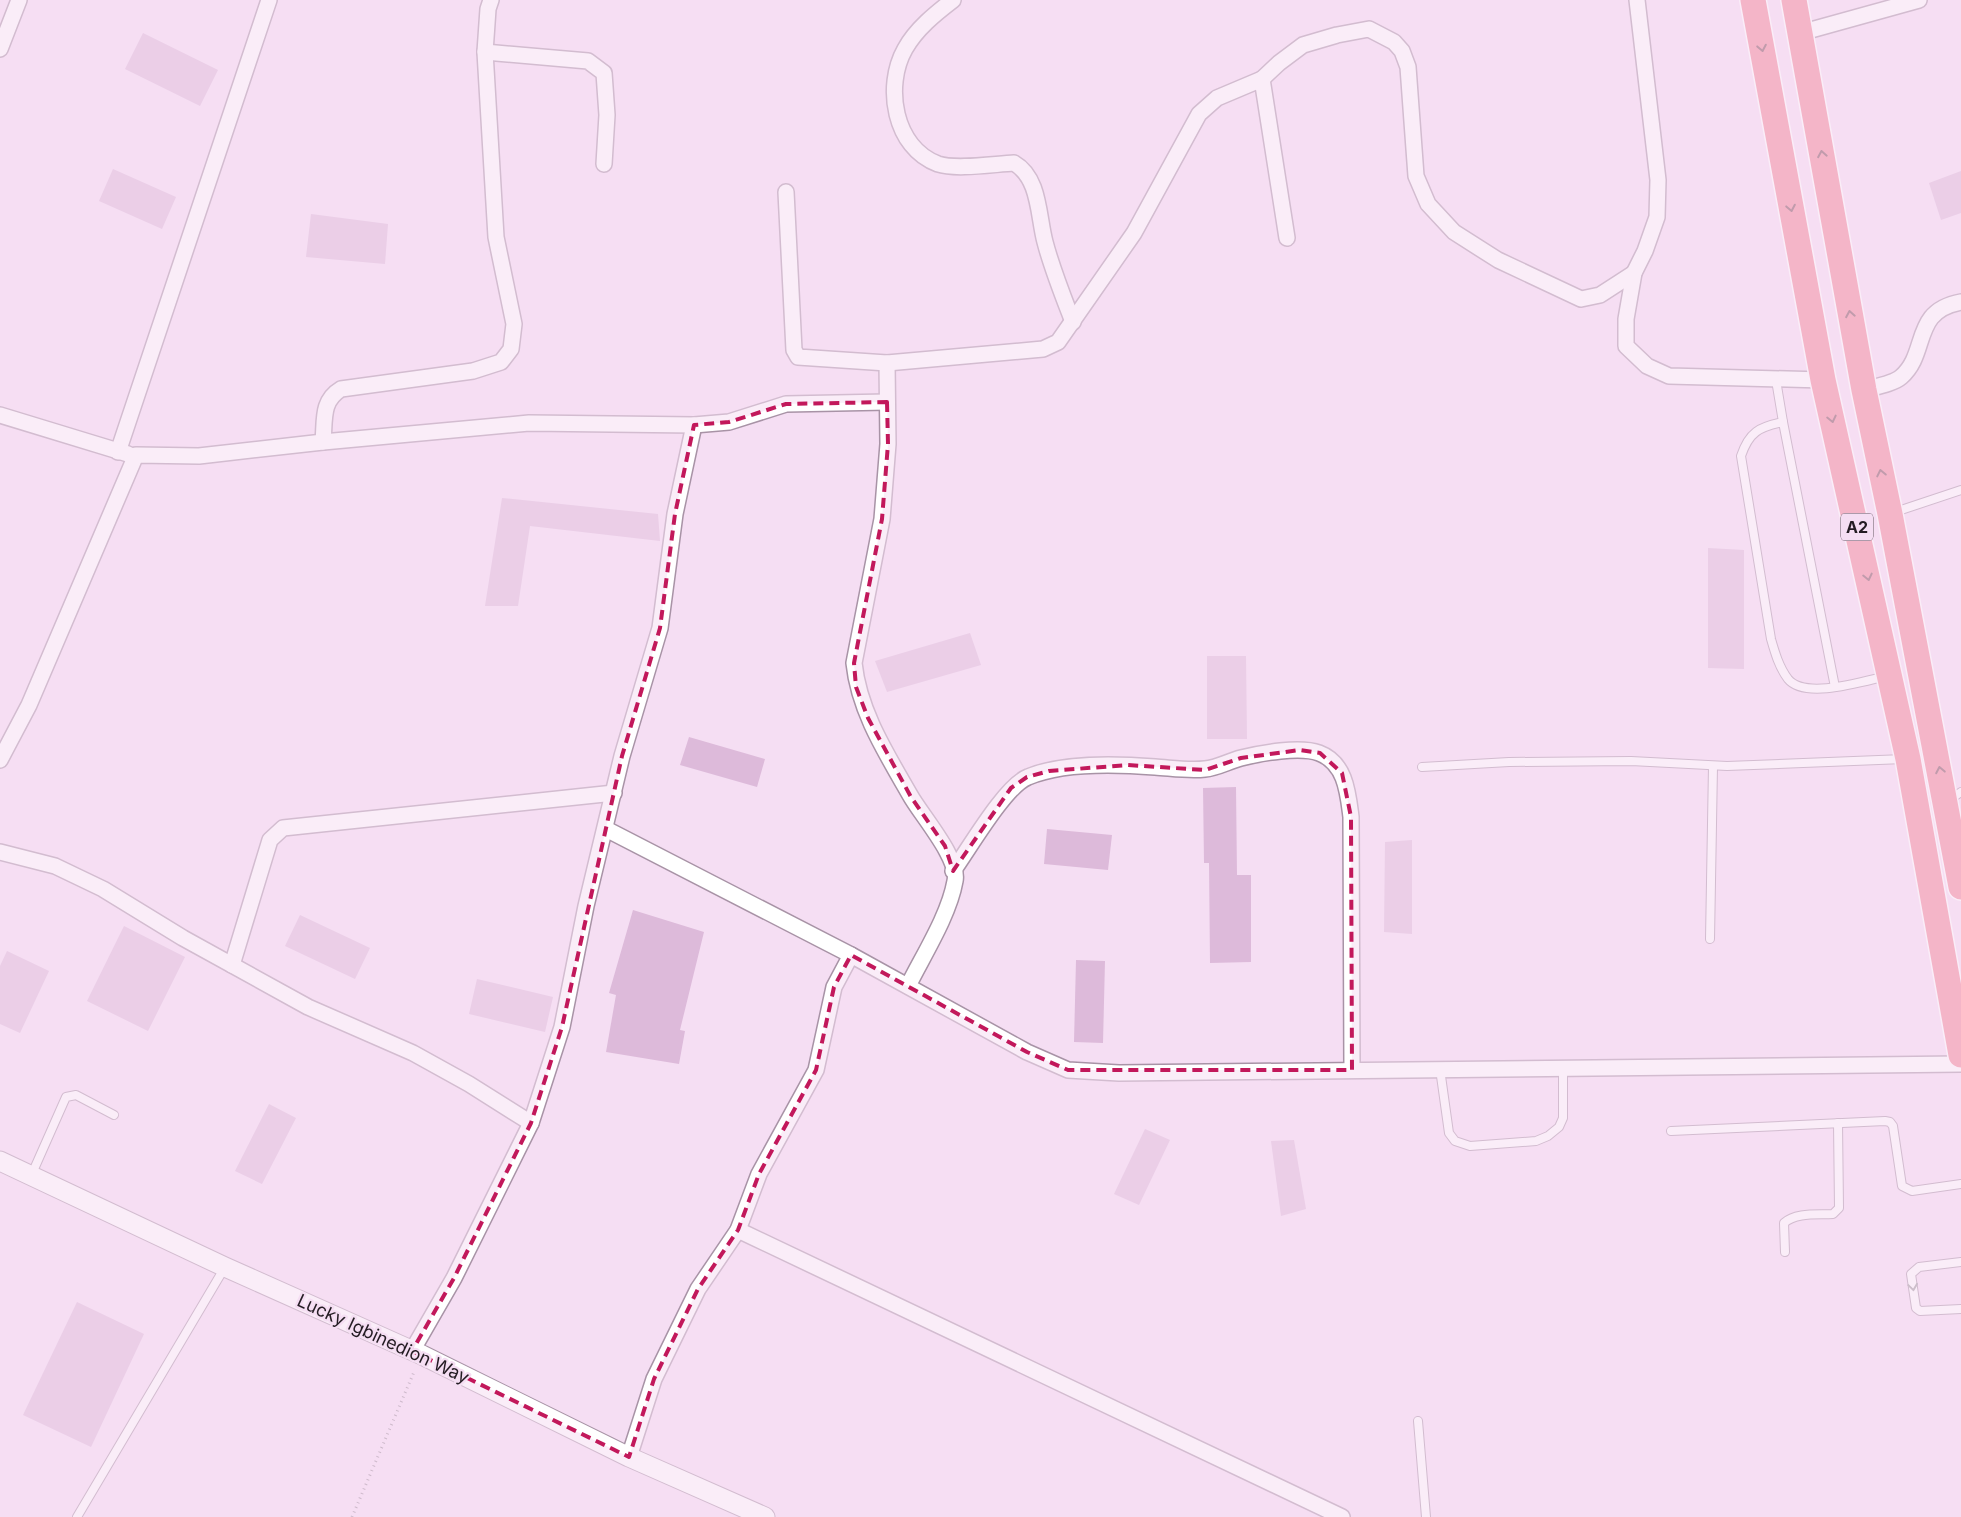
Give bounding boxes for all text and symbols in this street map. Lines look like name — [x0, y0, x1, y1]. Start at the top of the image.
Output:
one-way arrow — [1756, 44, 1766, 52]
one-way arrow — [1817, 149, 1827, 158]
one-way arrow — [1786, 203, 1796, 212]
one-way arrow — [1846, 309, 1856, 318]
one-way arrow — [1826, 414, 1837, 423]
one-way arrow — [1877, 469, 1887, 478]
road number: A2 — [1841, 514, 1873, 540]
one-way arrow — [1862, 573, 1873, 582]
one-way arrow — [1935, 766, 1946, 774]
one-way arrow — [1907, 1283, 1918, 1291]
street label: Lucky Igbinedion Way — [294, 1289, 472, 1388]

